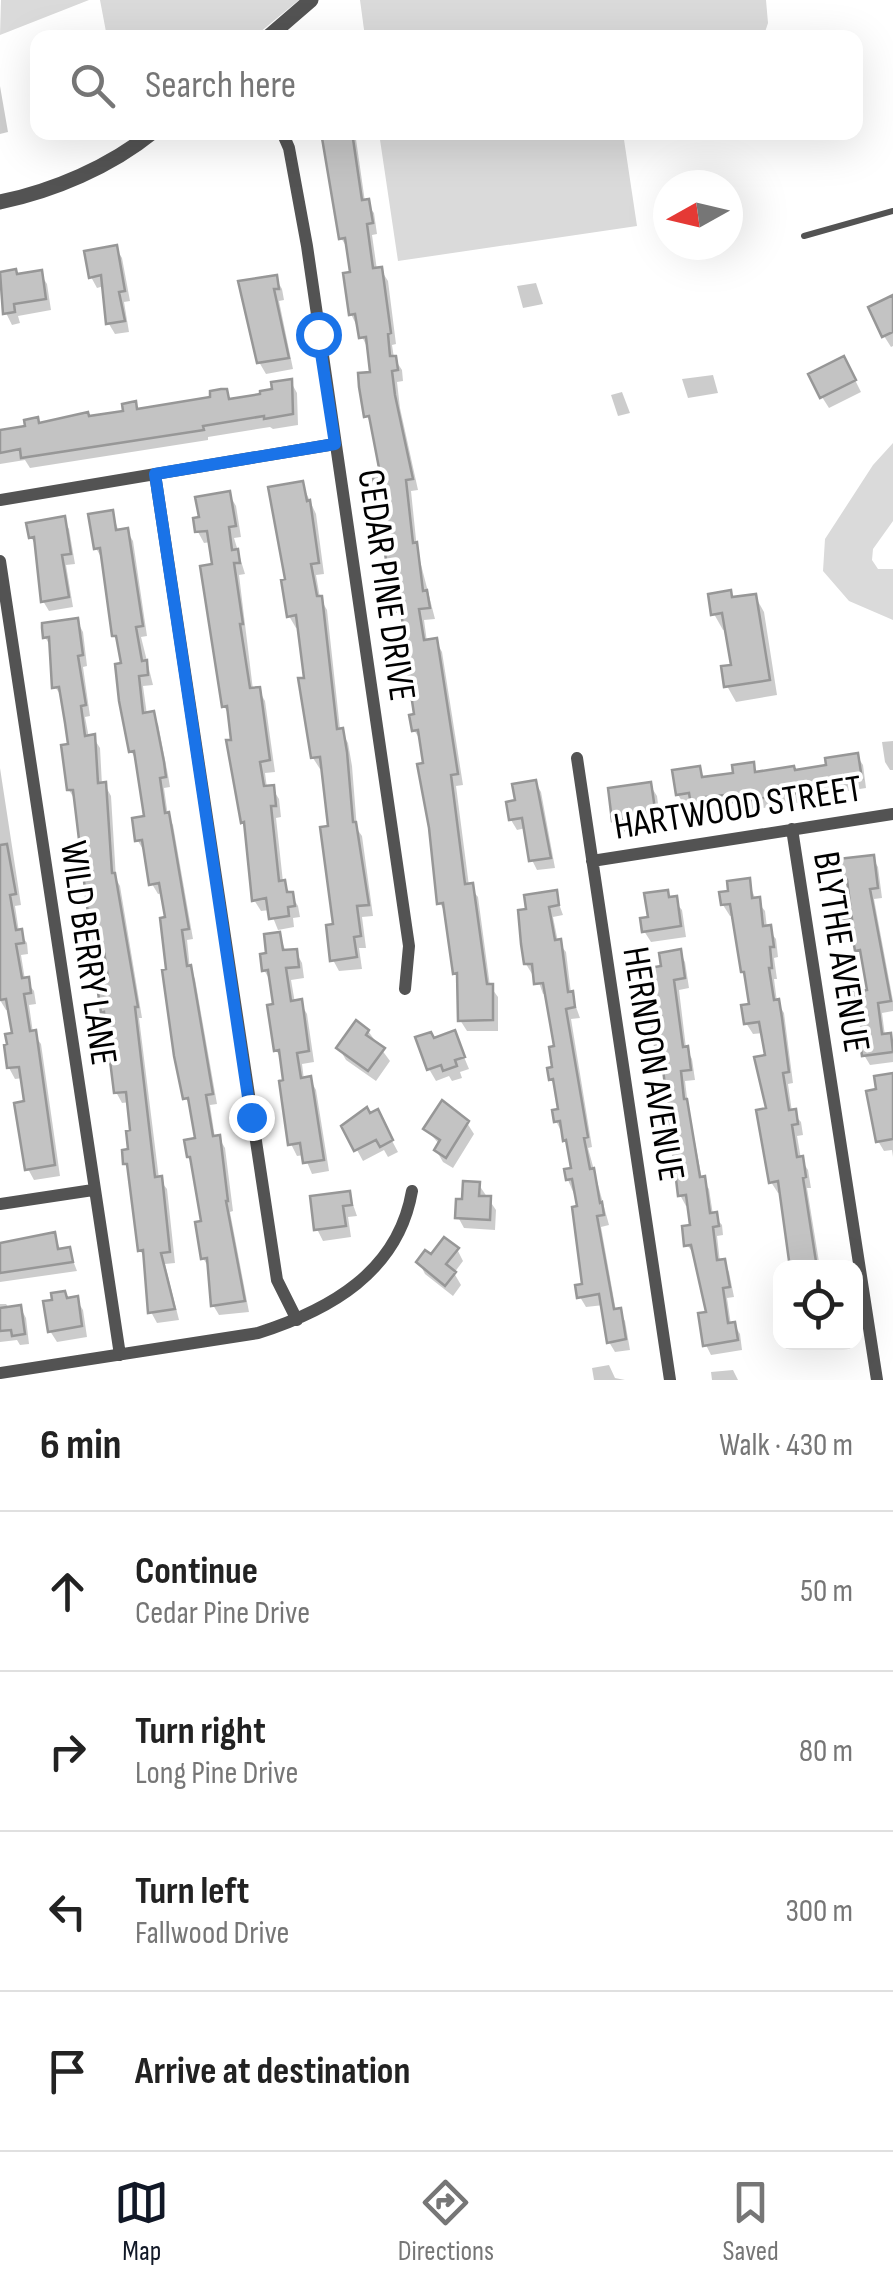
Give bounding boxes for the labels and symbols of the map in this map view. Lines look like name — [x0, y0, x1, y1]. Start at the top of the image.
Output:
north arrow — [653, 170, 743, 260]
route start — [296, 312, 342, 358]
street label: CEDAR PINE DRIVE — [347, 466, 425, 704]
street label: HARTWOOD STREET — [611, 766, 865, 850]
street label: WILD BERRY LANE — [50, 838, 126, 1068]
street label: BLYTHE AVENUE — [803, 848, 879, 1056]
street label: HERNDON AVENUE — [612, 944, 694, 1184]
route end — [229, 1095, 275, 1141]

